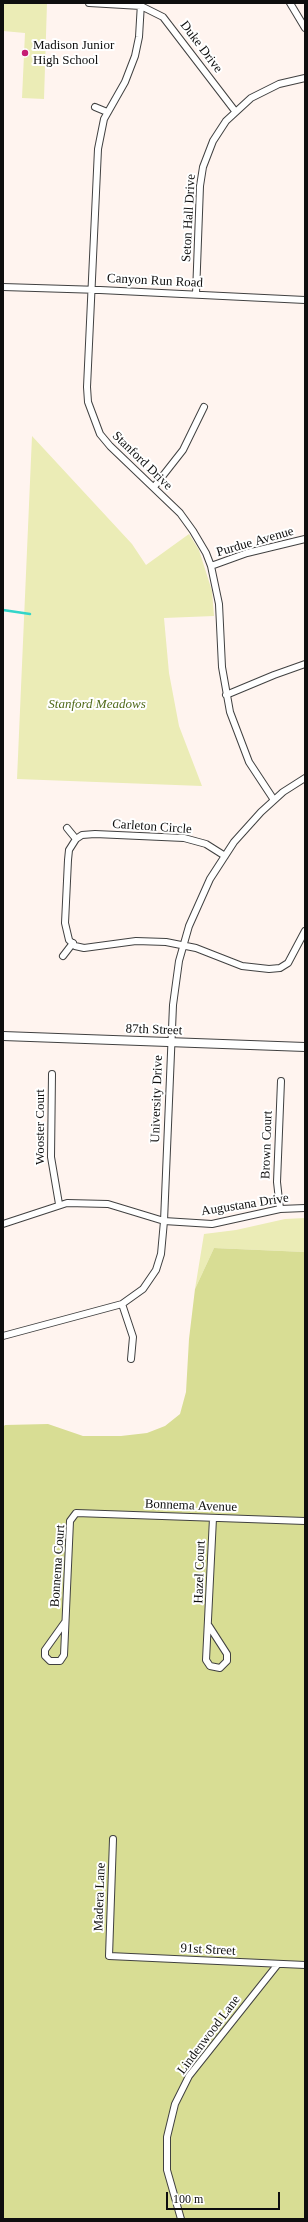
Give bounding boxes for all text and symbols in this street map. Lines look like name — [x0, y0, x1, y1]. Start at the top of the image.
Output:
street label: Duke Drive — [176, 18, 226, 76]
place label: Madison Junior High School — [33, 38, 114, 69]
marker: Madison Junior High School — [20, 48, 30, 58]
street label: Seton Hall Drive — [179, 174, 199, 262]
street label: Canyon Run Road — [107, 271, 203, 291]
street label: Stanford Drive — [109, 428, 175, 494]
street label: Purdue Avenue — [215, 524, 295, 560]
park label: Stanford Meadows — [48, 697, 146, 713]
street label: Carleton Circle — [112, 816, 192, 838]
street label: 87th Street — [125, 1021, 183, 1039]
street label: University Drive — [148, 1055, 166, 1143]
street label: Wooster Court — [33, 1089, 49, 1165]
street label: Brown Court — [258, 1111, 276, 1179]
street label: Augustana Drive — [200, 1190, 290, 1220]
street label: Bonnema Avenue — [144, 1497, 238, 1515]
street label: Bonnema Court — [47, 1524, 69, 1608]
street label: Hazel Court — [191, 1540, 209, 1604]
street label: Madera Lane — [91, 1862, 109, 1932]
street label: 91st Street — [180, 1941, 236, 1959]
street label: Lindenwood Lane — [174, 1992, 244, 2078]
scale bar — [168, 2184, 282, 2210]
text: 100 m — [173, 2192, 203, 2206]

